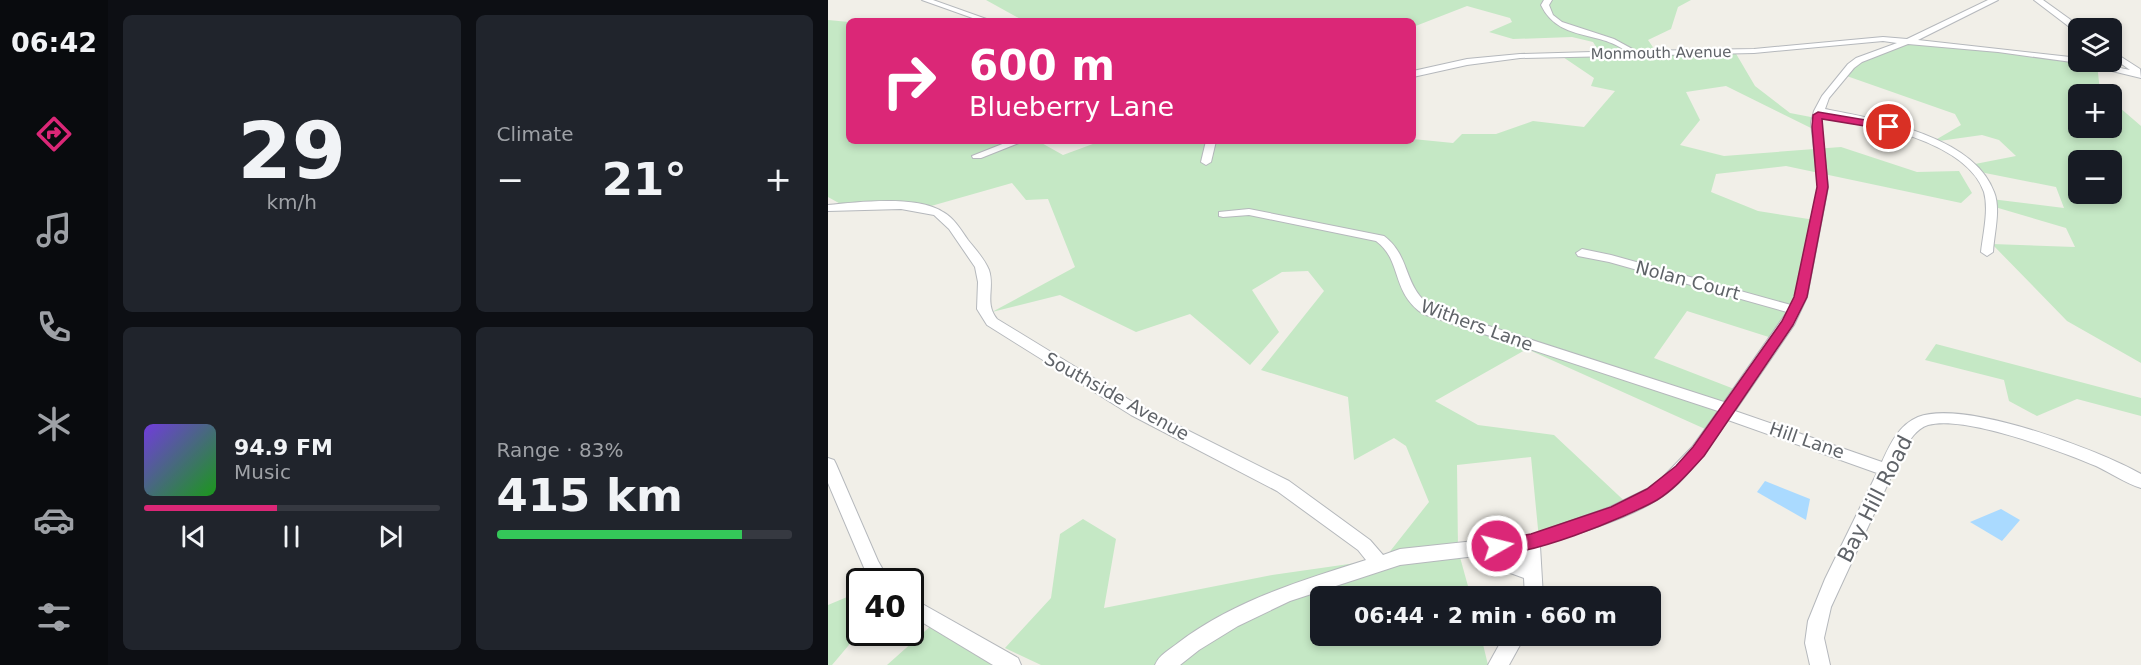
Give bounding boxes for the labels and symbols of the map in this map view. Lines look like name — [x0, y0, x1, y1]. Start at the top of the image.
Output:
street label: Monmouth Avenue — [1590, 43, 1732, 63]
pin — [1863, 101, 1914, 152]
street label: Nolan Court — [1634, 256, 1742, 304]
street label: Withers Lane — [1418, 295, 1536, 355]
street label: Southside Avenue — [1041, 348, 1193, 444]
street label: Hill Lane — [1767, 417, 1847, 463]
street label: Bay Hill Road — [1833, 432, 1917, 566]
position arrow — [1465, 514, 1529, 578]
speed limit sign: 40 — [846, 568, 924, 646]

